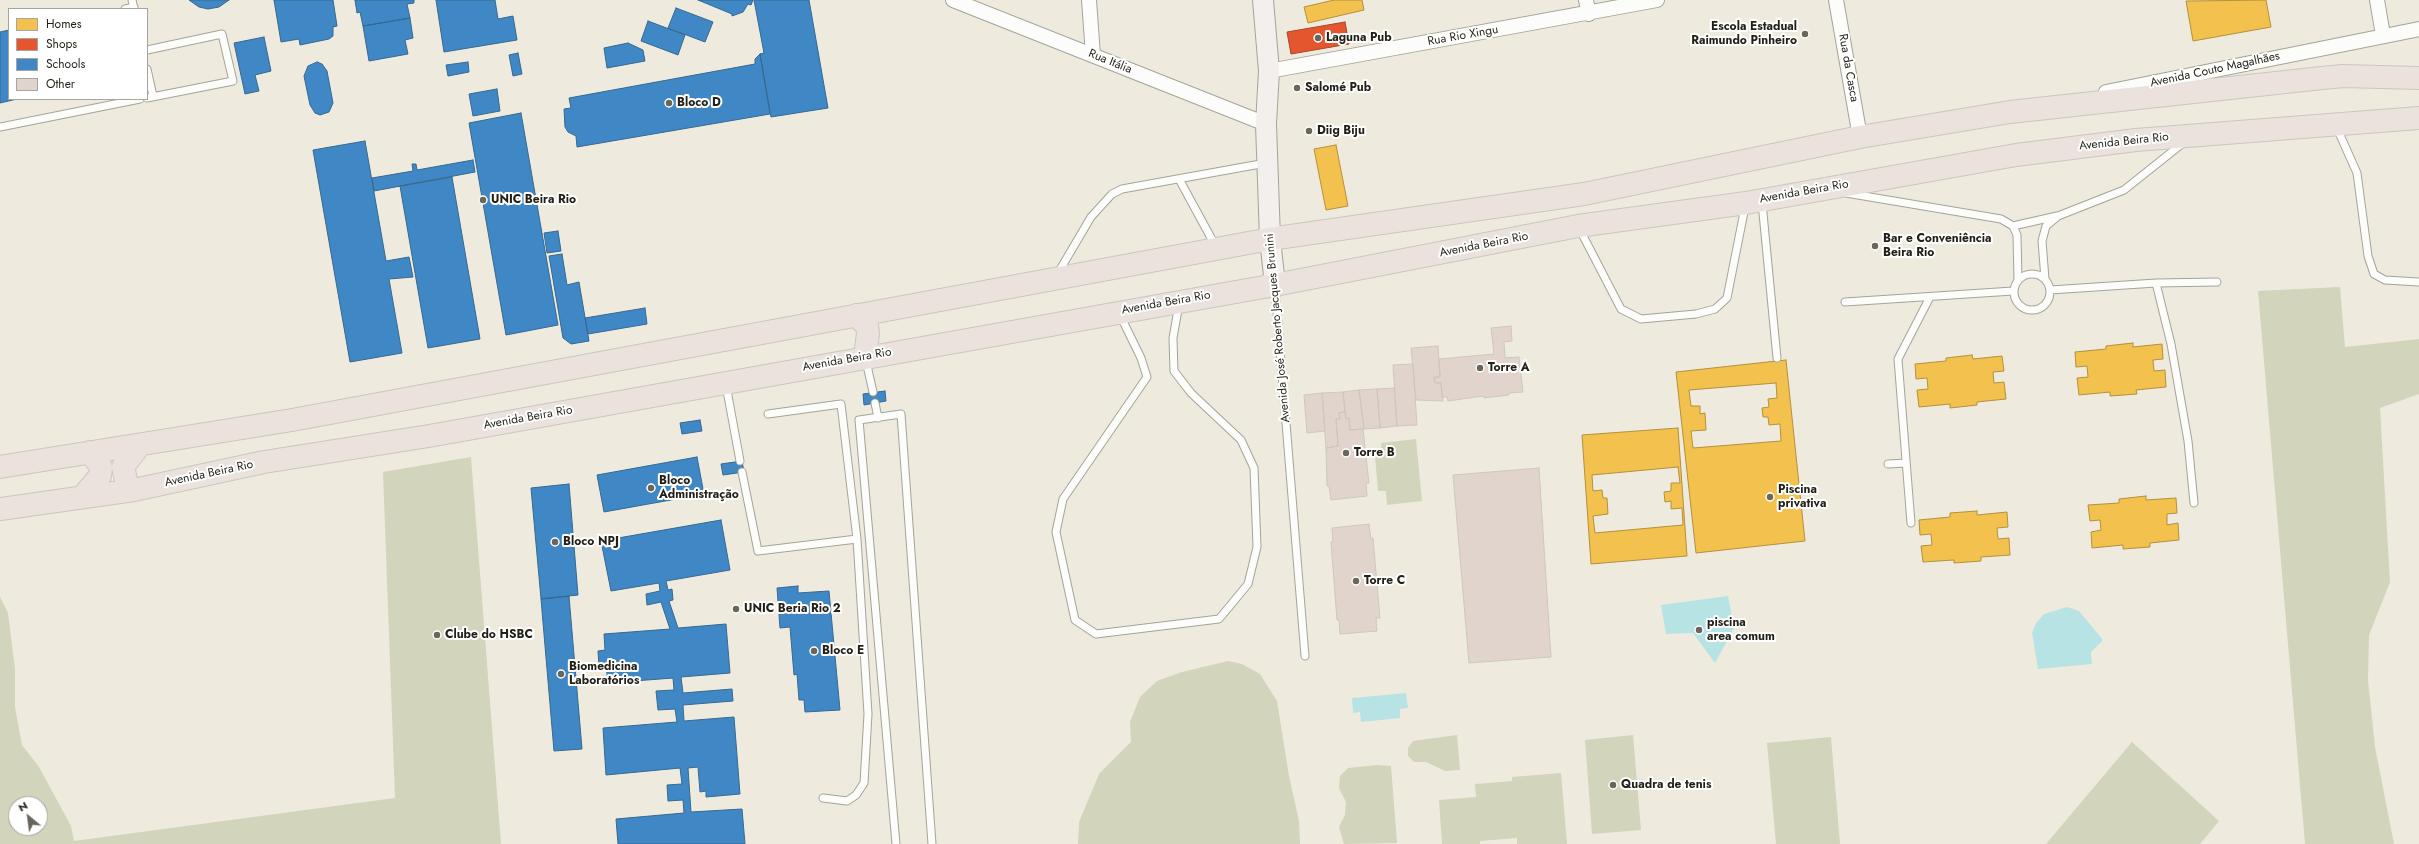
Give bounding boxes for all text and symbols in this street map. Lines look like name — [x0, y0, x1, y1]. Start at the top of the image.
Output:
legend — [8, 8, 148, 100]
text: Homes — [46, 15, 82, 33]
place label: Escola Estadual Raimundo Pinheiro — [1691, 20, 1797, 48]
street label: Rua Rio Xingu — [1426, 23, 1500, 49]
marker: Escola Estadual Raimundo Pinheiro — [1800, 29, 1810, 39]
place label: Laguna Pub — [1326, 31, 1392, 45]
marker: Laguna Pub — [1313, 33, 1323, 43]
street label: Rua da Casca — [1835, 33, 1861, 103]
text: Shops — [46, 35, 77, 53]
street label: Rua Itália — [1086, 47, 1134, 77]
street label: Avenida Couto Magalhães — [2149, 49, 2281, 91]
text: Schools — [46, 55, 85, 73]
text: Other — [46, 75, 75, 93]
place label: Salomé Pub — [1305, 81, 1371, 95]
marker: Salomé Pub — [1292, 83, 1302, 93]
place label: Bloco D — [677, 96, 721, 110]
marker: Bloco D — [664, 98, 674, 108]
place label: Diig Biju — [1317, 124, 1365, 138]
marker: Diig Biju — [1304, 126, 1314, 136]
street label: Avenida Beira Rio — [2078, 130, 2170, 154]
street label: Avenida Beira Rio — [1758, 177, 1850, 207]
place label: UNIC Beira Rio — [491, 193, 576, 207]
marker: UNIC Beira Rio — [478, 195, 488, 205]
street label: Avenida Beira Rio — [1438, 229, 1530, 261]
place label: Bar e Conveniência Beira Rio — [1883, 232, 1991, 260]
street label: Avenida José Roberto Jacques Brunini — [1263, 233, 1293, 423]
marker: Bar e Conveniência Beira Rio — [1870, 241, 1880, 251]
street label: Avenida Beira Rio — [1120, 288, 1212, 318]
street label: Avenida Beira Rio — [801, 345, 893, 375]
place label: Torre A — [1488, 361, 1530, 375]
marker: Torre A — [1475, 363, 1485, 373]
street label: Avenida Beira Rio — [482, 403, 574, 433]
place label: Torre B — [1354, 446, 1395, 460]
marker: Torre B — [1341, 448, 1351, 458]
street label: Avenida Beira Rio — [163, 458, 255, 490]
place label: Bloco Administração — [659, 474, 739, 502]
marker: Bloco Administração — [646, 483, 656, 493]
place label: Piscina privativa — [1778, 483, 1826, 511]
marker: Piscina privativa — [1765, 492, 1775, 502]
place label: Bloco NPJ — [563, 535, 619, 549]
marker: Bloco NPJ — [550, 537, 560, 547]
place label: Torre C — [1364, 574, 1405, 588]
marker: Torre C — [1351, 576, 1361, 586]
place label: UNIC Beria Rio 2 — [744, 602, 841, 616]
marker: UNIC Beria Rio 2 — [731, 604, 741, 614]
place label: piscina area comum — [1707, 616, 1775, 644]
marker: piscina area comum — [1694, 625, 1704, 635]
place label: Clube do HSBC — [445, 628, 533, 642]
marker: Clube do HSBC — [432, 630, 442, 640]
place label: Bloco E — [822, 644, 864, 658]
marker: Bloco E — [809, 646, 819, 656]
place label: Biomedicina Laboratórios — [569, 660, 639, 688]
marker: Biomedicina Laboratórios — [556, 669, 566, 679]
place label: Quadra de tenis — [1621, 778, 1711, 792]
marker: Quadra de tenis — [1608, 780, 1618, 790]
north arrow — [8, 796, 48, 836]
text: N — [15, 797, 30, 815]

